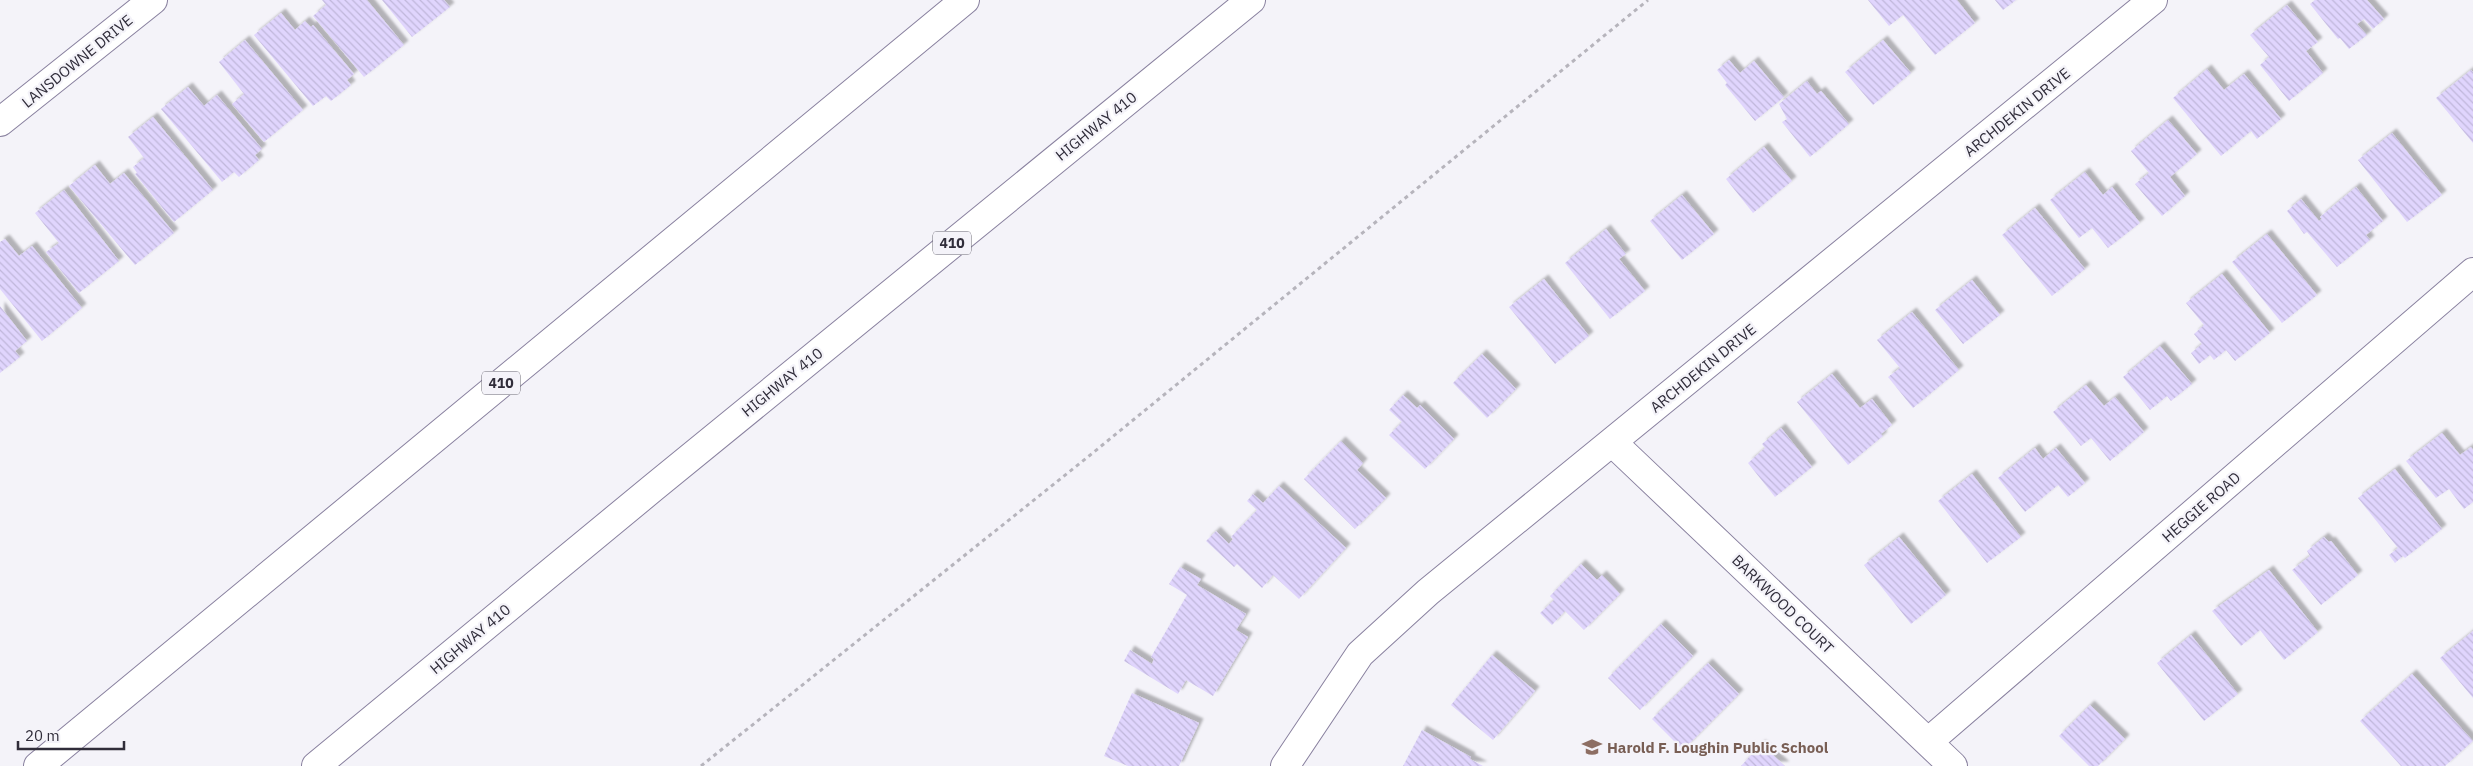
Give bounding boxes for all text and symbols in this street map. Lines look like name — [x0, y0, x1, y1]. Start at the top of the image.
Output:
street label: LANSDOWNE DRIVE — [18, 10, 136, 112]
street label: ARCHDEKIN DRIVE — [1960, 63, 2074, 161]
street label: HIGHWAY 410 — [1051, 87, 1141, 165]
road number: 410 — [933, 232, 971, 254]
street label: ARCHDEKIN DRIVE — [1646, 319, 1760, 417]
street label: HIGHWAY 410 — [737, 343, 827, 421]
road number: 410 — [482, 372, 520, 394]
street label: HEGGIE ROAD — [2158, 468, 2244, 546]
street label: BARKWOOD COURT — [1728, 551, 1838, 658]
street label: HIGHWAY 410 — [426, 600, 514, 678]
scale bar — [18, 718, 124, 750]
text: 20 m — [25, 726, 60, 745]
school or university icon: Harold F. Loughin Public School — [1581, 736, 1603, 758]
place label: Harold F. Loughin Public School — [1607, 738, 1829, 757]

